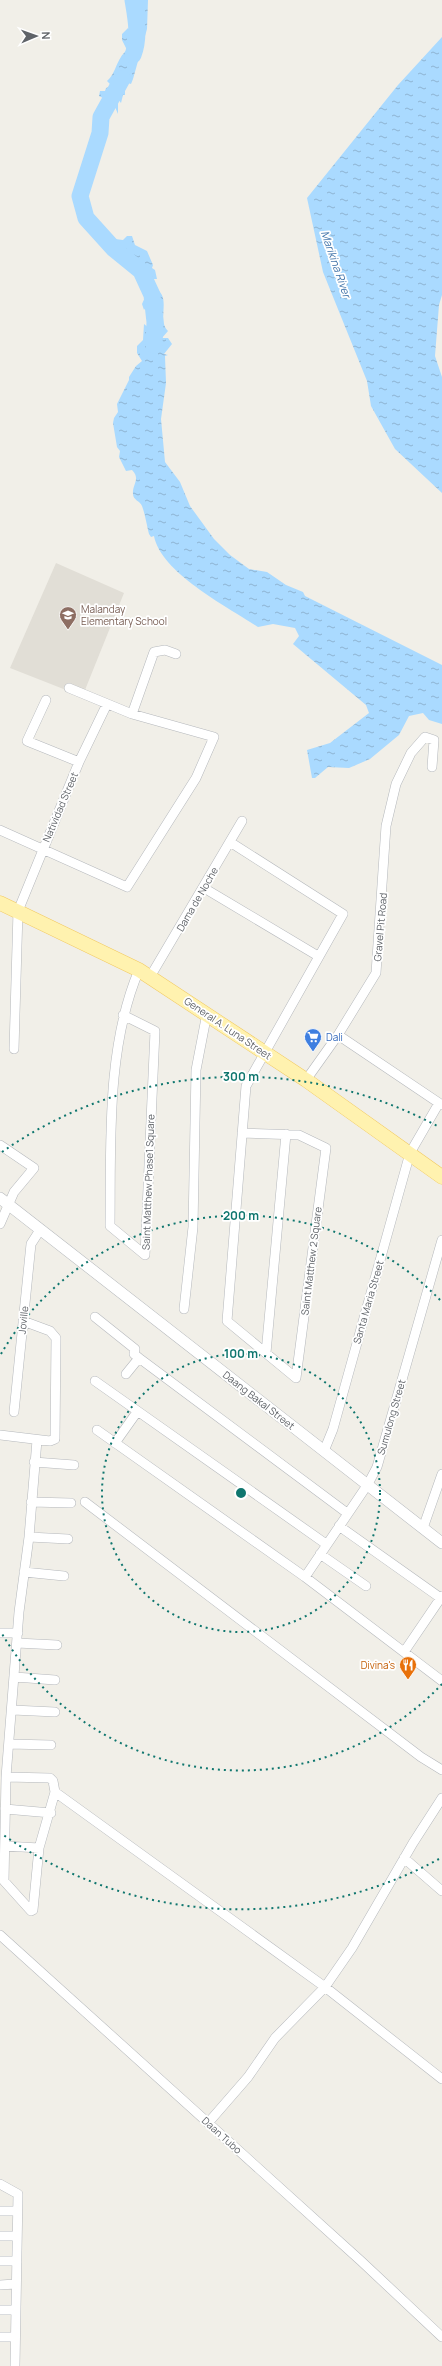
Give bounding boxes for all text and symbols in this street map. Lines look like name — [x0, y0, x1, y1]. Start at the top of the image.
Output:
north arrow — [16, 16, 56, 56]
text: N — [39, 31, 54, 40]
water label: Marikina River — [318, 228, 356, 301]
place label: Malanday Elementary School — [81, 602, 167, 628]
school or university icon: Malanday Elementary School — [58, 605, 78, 630]
street label: Natividad Street — [39, 770, 81, 844]
street label: Dama de Noche — [173, 864, 221, 934]
street label: Gravel Pit Road — [370, 892, 390, 962]
street label: General A. Luna Street — [182, 994, 274, 1062]
supermarket icon: Dali — [303, 1027, 323, 1052]
place label: Dali — [326, 1030, 343, 1044]
text: 300 m — [223, 1068, 259, 1085]
street label: Saint Matthew Phase1 Square — [139, 1114, 157, 1250]
street label: Saint Matthew 2 Square — [297, 1206, 325, 1316]
text: 200 m — [223, 1207, 259, 1224]
street label: Santa Maria Street — [349, 1259, 387, 1345]
street label: Joville — [15, 1305, 31, 1335]
text: 100 m — [224, 1345, 258, 1362]
street label: Daang Bakal Street — [220, 1368, 298, 1432]
street label: Sumulong Street — [374, 1378, 408, 1456]
centre of rings — [234, 1486, 248, 1500]
restaurant icon: Divina's — [398, 1655, 418, 1680]
place label: Divina's — [361, 1658, 395, 1672]
street label: Daan Tubo — [199, 2113, 245, 2157]

